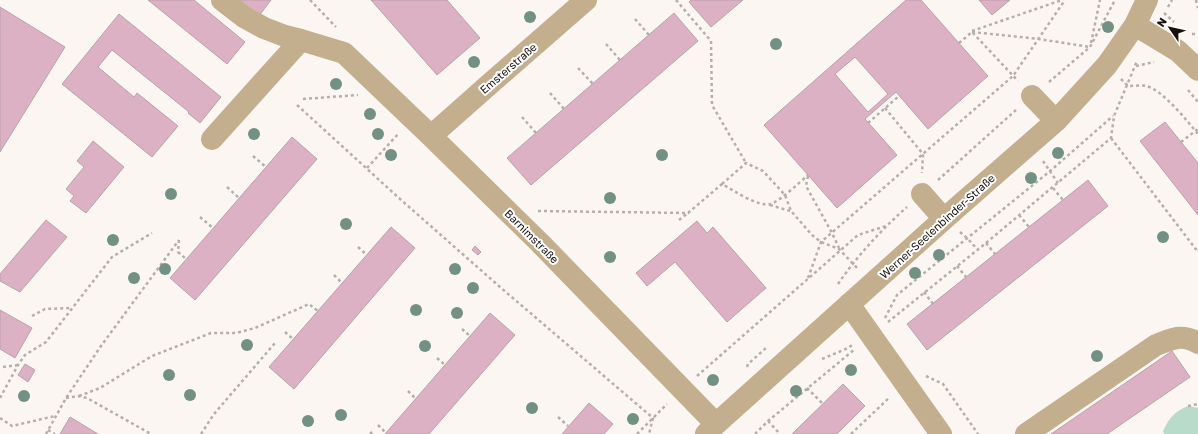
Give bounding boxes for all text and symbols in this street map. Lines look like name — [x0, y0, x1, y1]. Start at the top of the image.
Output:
north arrow — [1150, 8, 1190, 48]
text: N — [1154, 15, 1169, 29]
street label: Emsterstraße — [477, 40, 539, 96]
street label: Werner-Seelenbinder-Straße — [877, 171, 997, 281]
street label: Barnimstraße — [502, 206, 562, 266]

